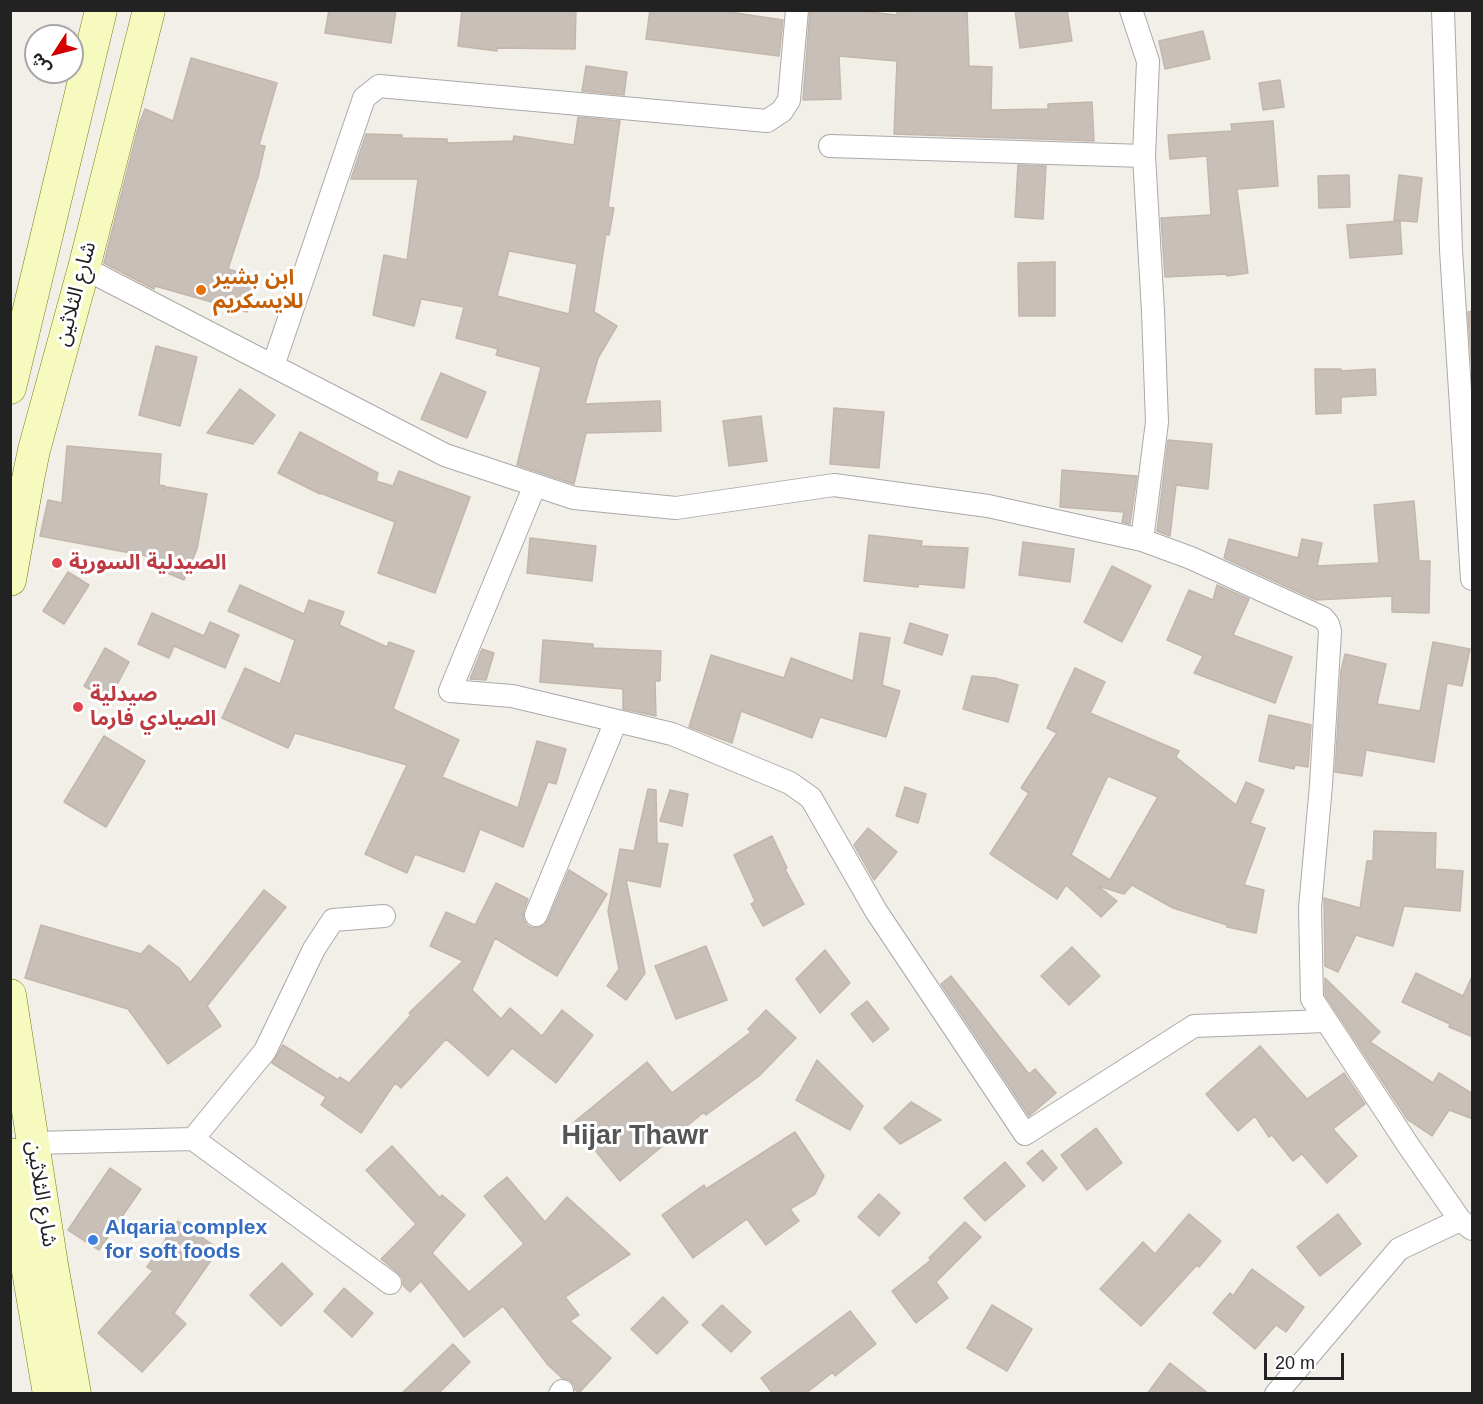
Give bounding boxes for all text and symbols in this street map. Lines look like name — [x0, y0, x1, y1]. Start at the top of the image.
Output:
north arrow — [24, 24, 84, 84]
text: ش — [27, 50, 54, 78]
street label: شارع الثلاثين — [50, 239, 102, 349]
place label: ابن بشير للايسكريم — [213, 265, 303, 315]
marker: ابن بشير للايسكريم — [194, 283, 208, 297]
place label: الصيدلية السورية — [69, 550, 227, 576]
marker: الصيدلية السورية — [50, 556, 64, 570]
place label: صيدلية الصيادي فارما — [90, 682, 216, 732]
marker: صيدلية الصيادي فارما — [71, 700, 85, 714]
district label: Hijar Thawr — [561, 1121, 709, 1153]
street label: شارع الثلاثين — [20, 1139, 62, 1249]
place label: Alqaria complex for soft foods — [105, 1215, 267, 1265]
marker: Alqaria complex for soft foods — [86, 1233, 100, 1247]
scale bar — [1267, 1341, 1346, 1379]
text: 20 m — [1275, 1353, 1315, 1373]

